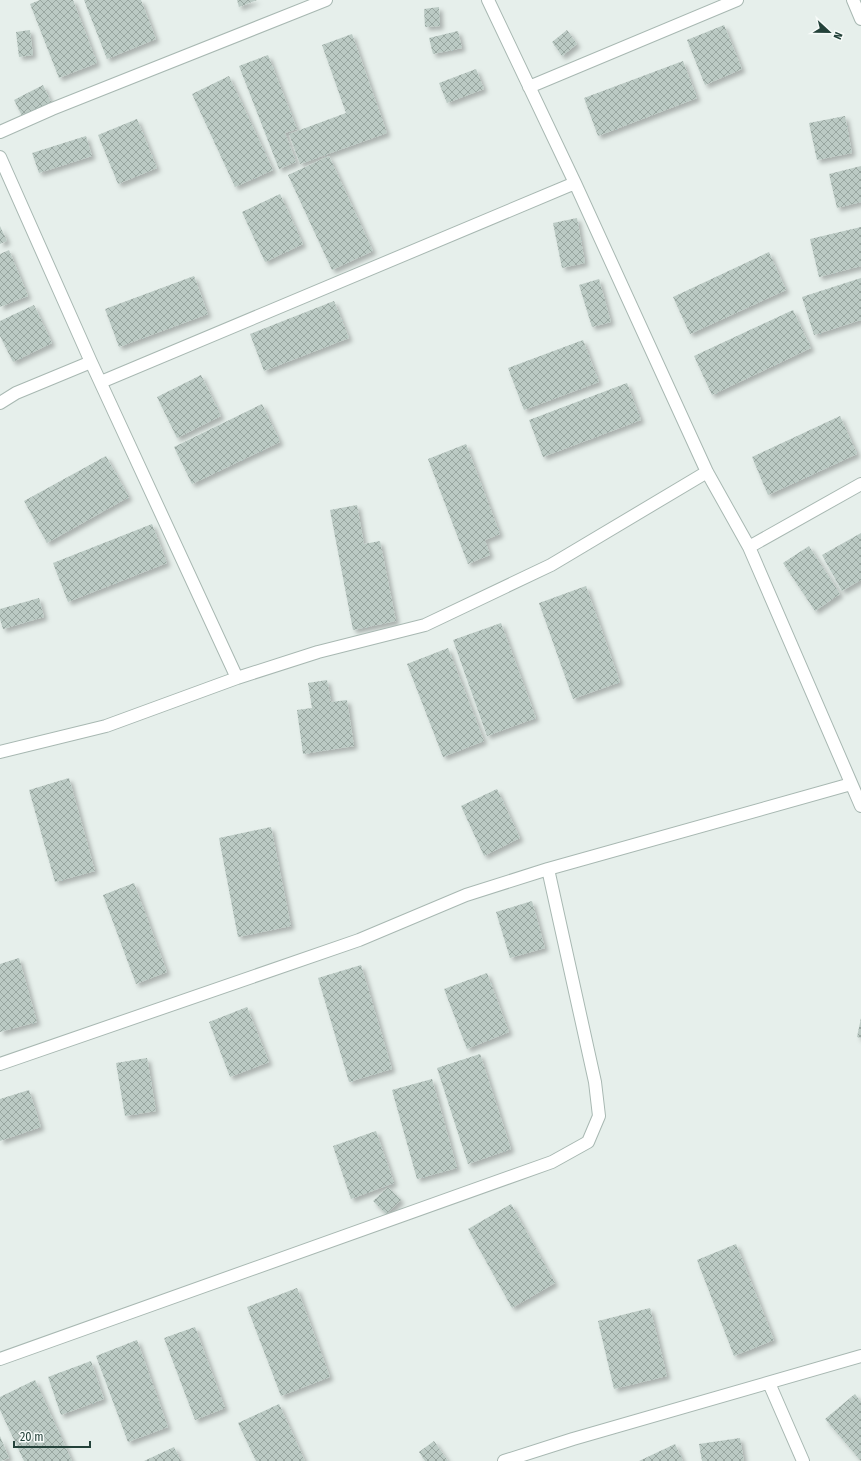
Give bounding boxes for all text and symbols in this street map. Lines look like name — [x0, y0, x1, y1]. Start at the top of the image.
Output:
north arrow — [809, 12, 849, 52]
text: N — [831, 30, 845, 41]
scale bar — [14, 1423, 90, 1449]
text: 20 m — [20, 1430, 44, 1444]

